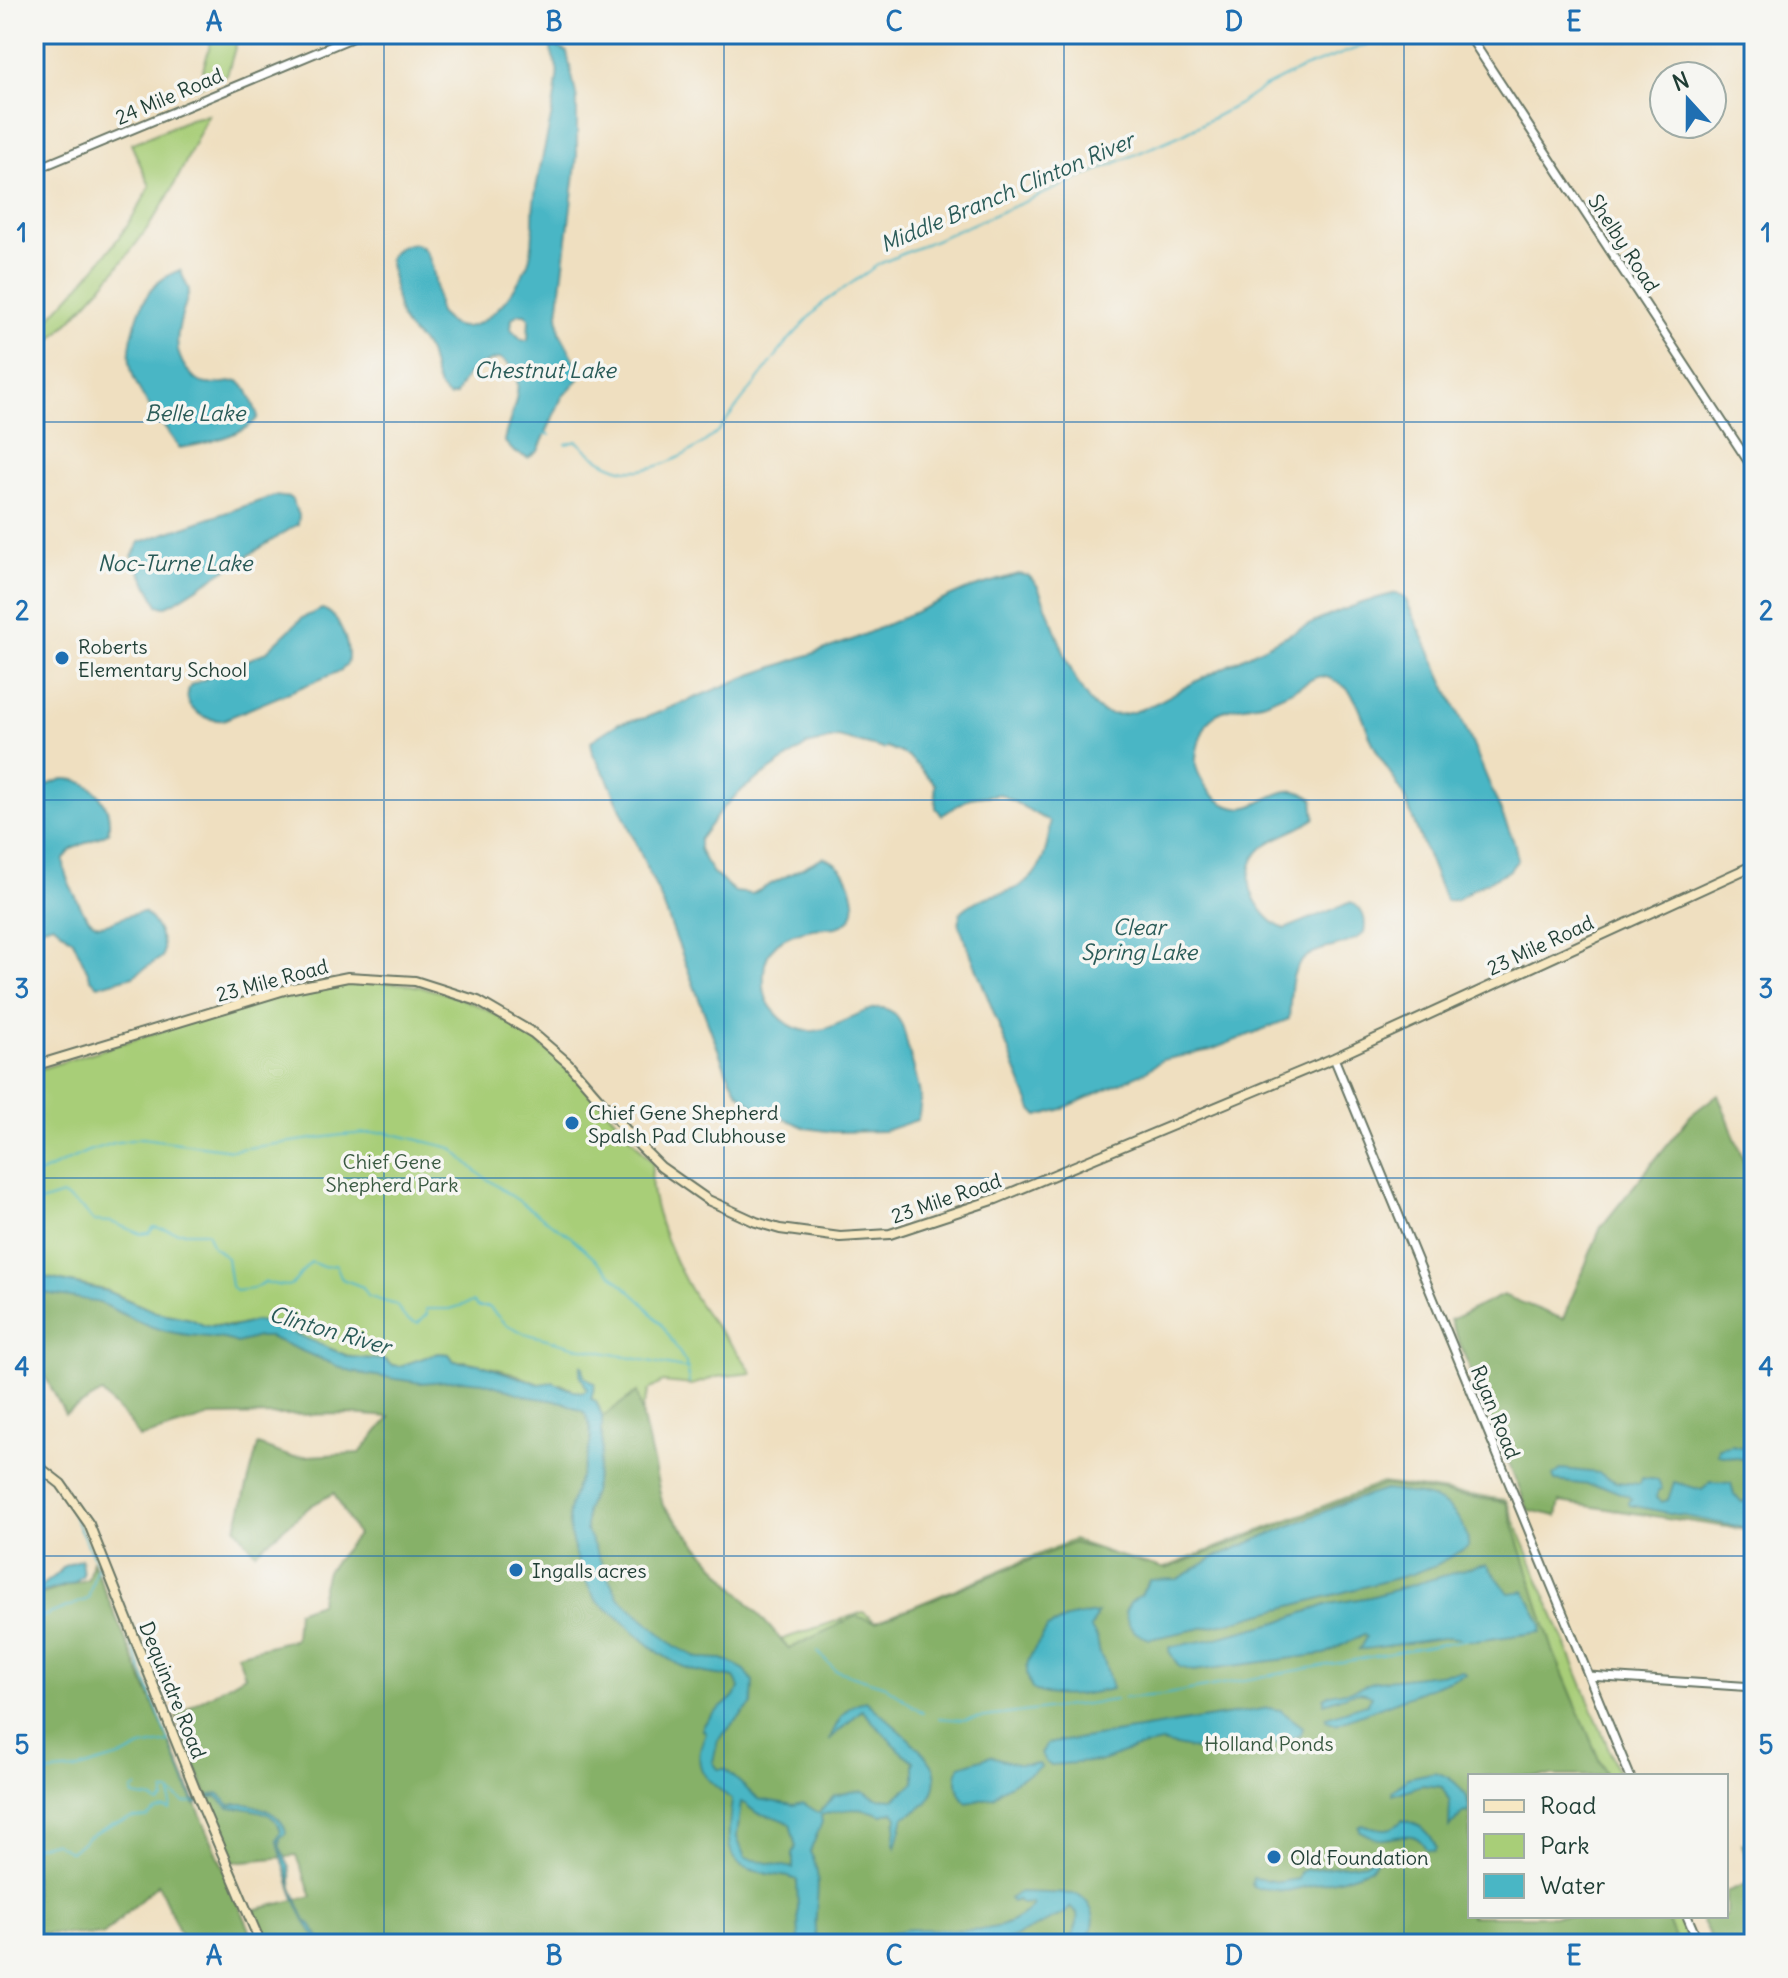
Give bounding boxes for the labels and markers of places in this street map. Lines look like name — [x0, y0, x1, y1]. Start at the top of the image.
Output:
place label: Roberts Elementary School — [78, 634, 247, 682]
marker: Roberts Elementary School — [53, 649, 71, 667]
place label: Chief Gene Shepherd Spalsh Pad Clubhouse — [588, 1100, 786, 1148]
marker: Chief Gene Shepherd Spalsh Pad Clubhouse — [563, 1114, 581, 1132]
place label: Ingalls acres — [532, 1558, 647, 1583]
marker: Ingalls acres — [507, 1561, 525, 1579]
place label: Old Foundation — [1290, 1845, 1429, 1870]
marker: Old Foundation — [1265, 1848, 1283, 1866]

